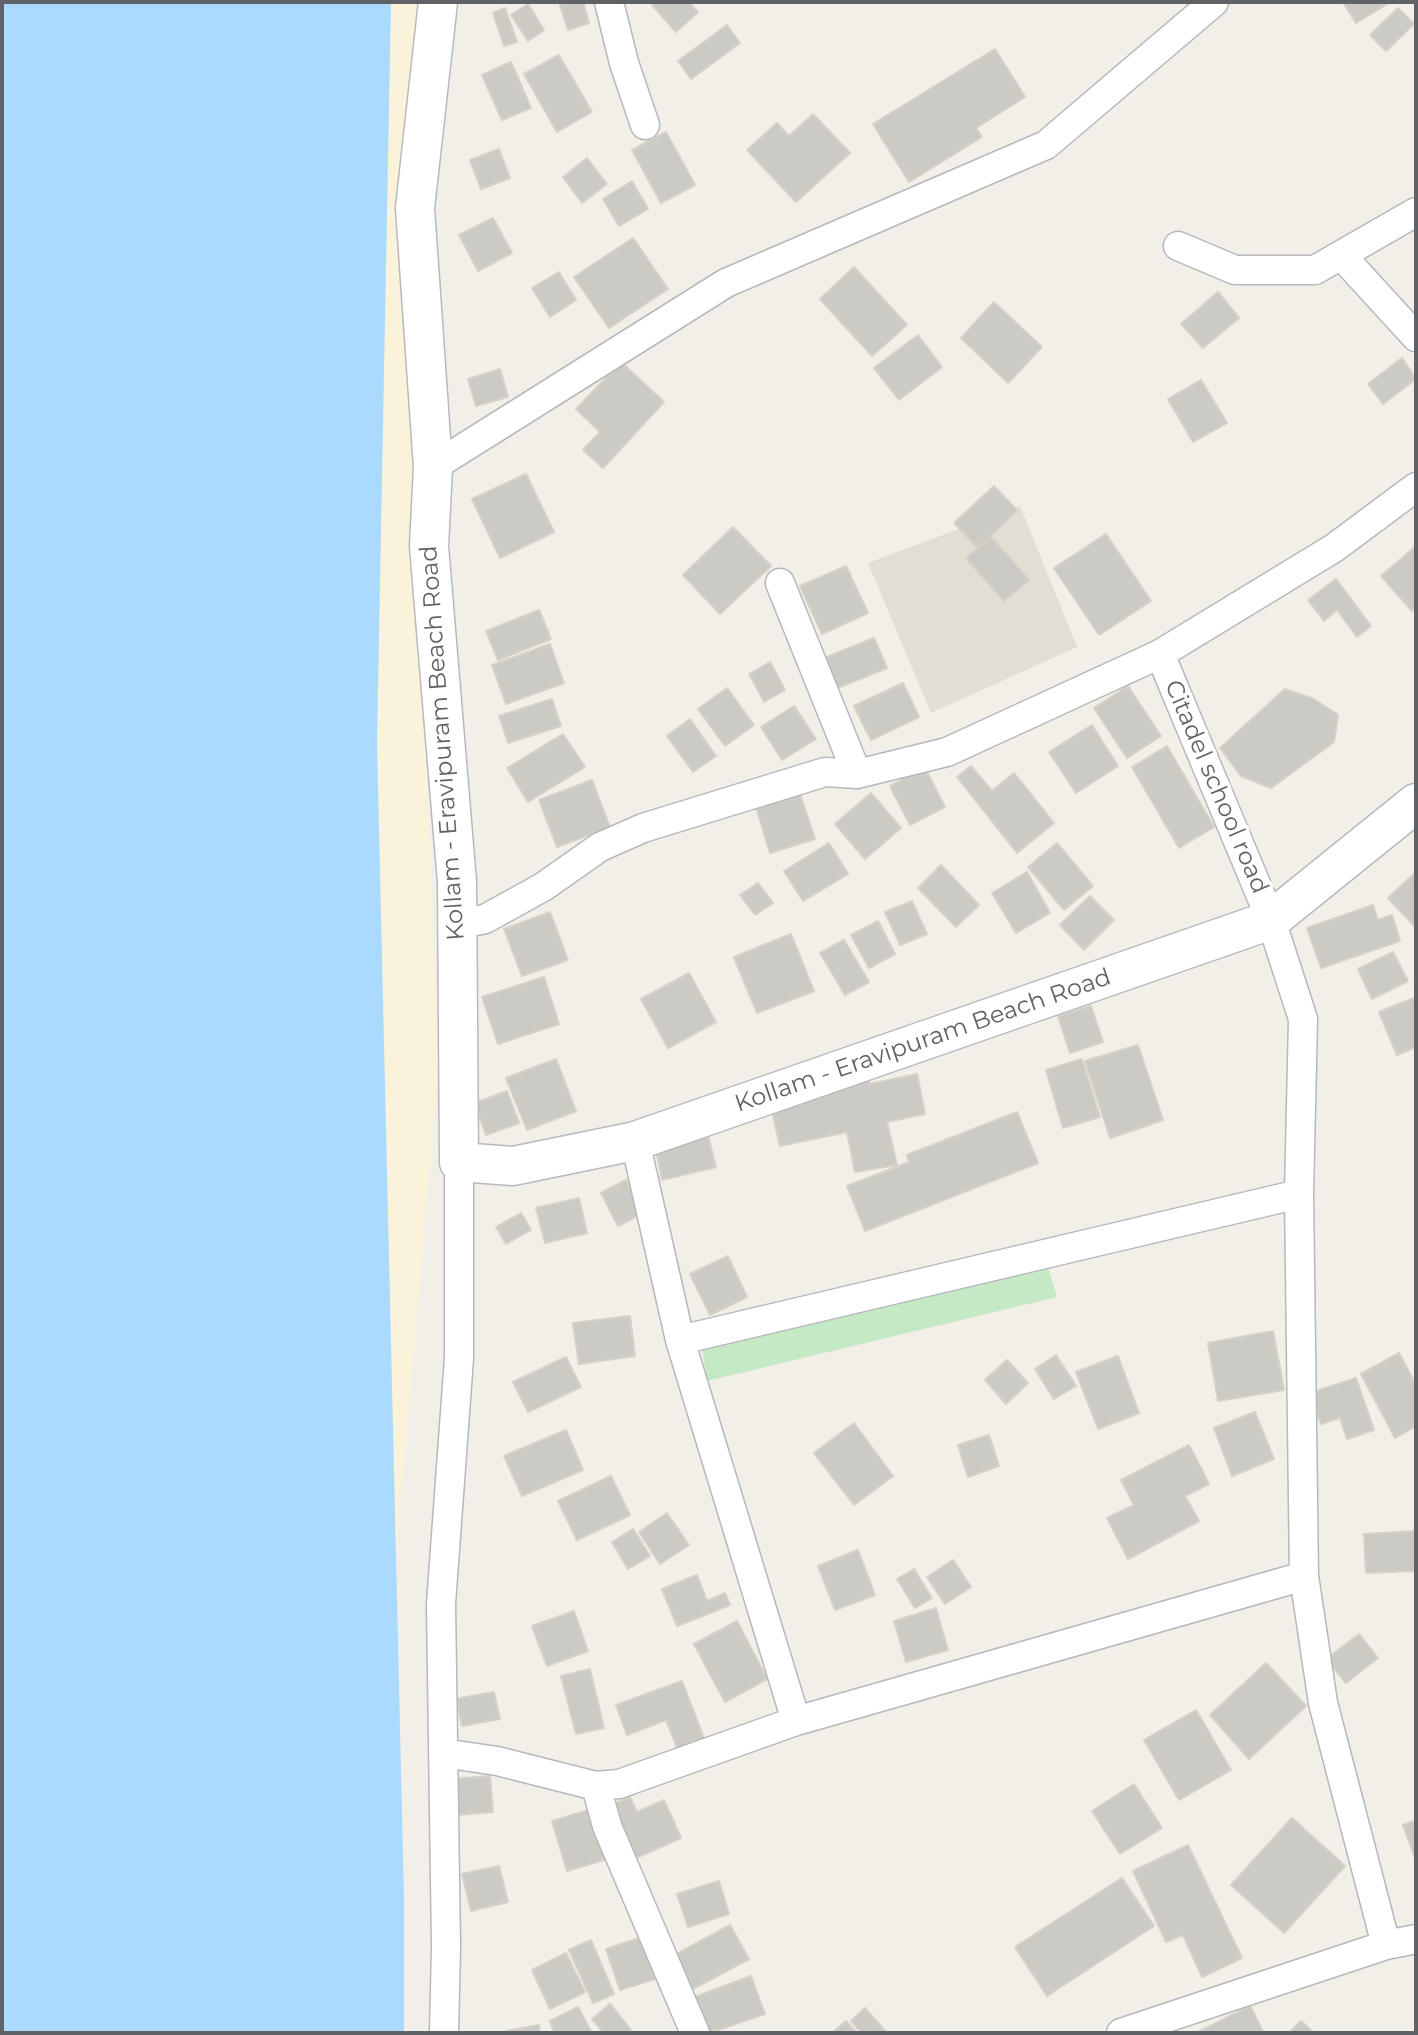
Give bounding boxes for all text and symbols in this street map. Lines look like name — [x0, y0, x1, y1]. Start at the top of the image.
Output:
street label: Kollam - Eravipuram Beach Road — [415, 545, 471, 941]
street label: Citadel school road — [1158, 676, 1274, 898]
street label: Kollam - Eravipuram Beach Road — [731, 963, 1115, 1119]

